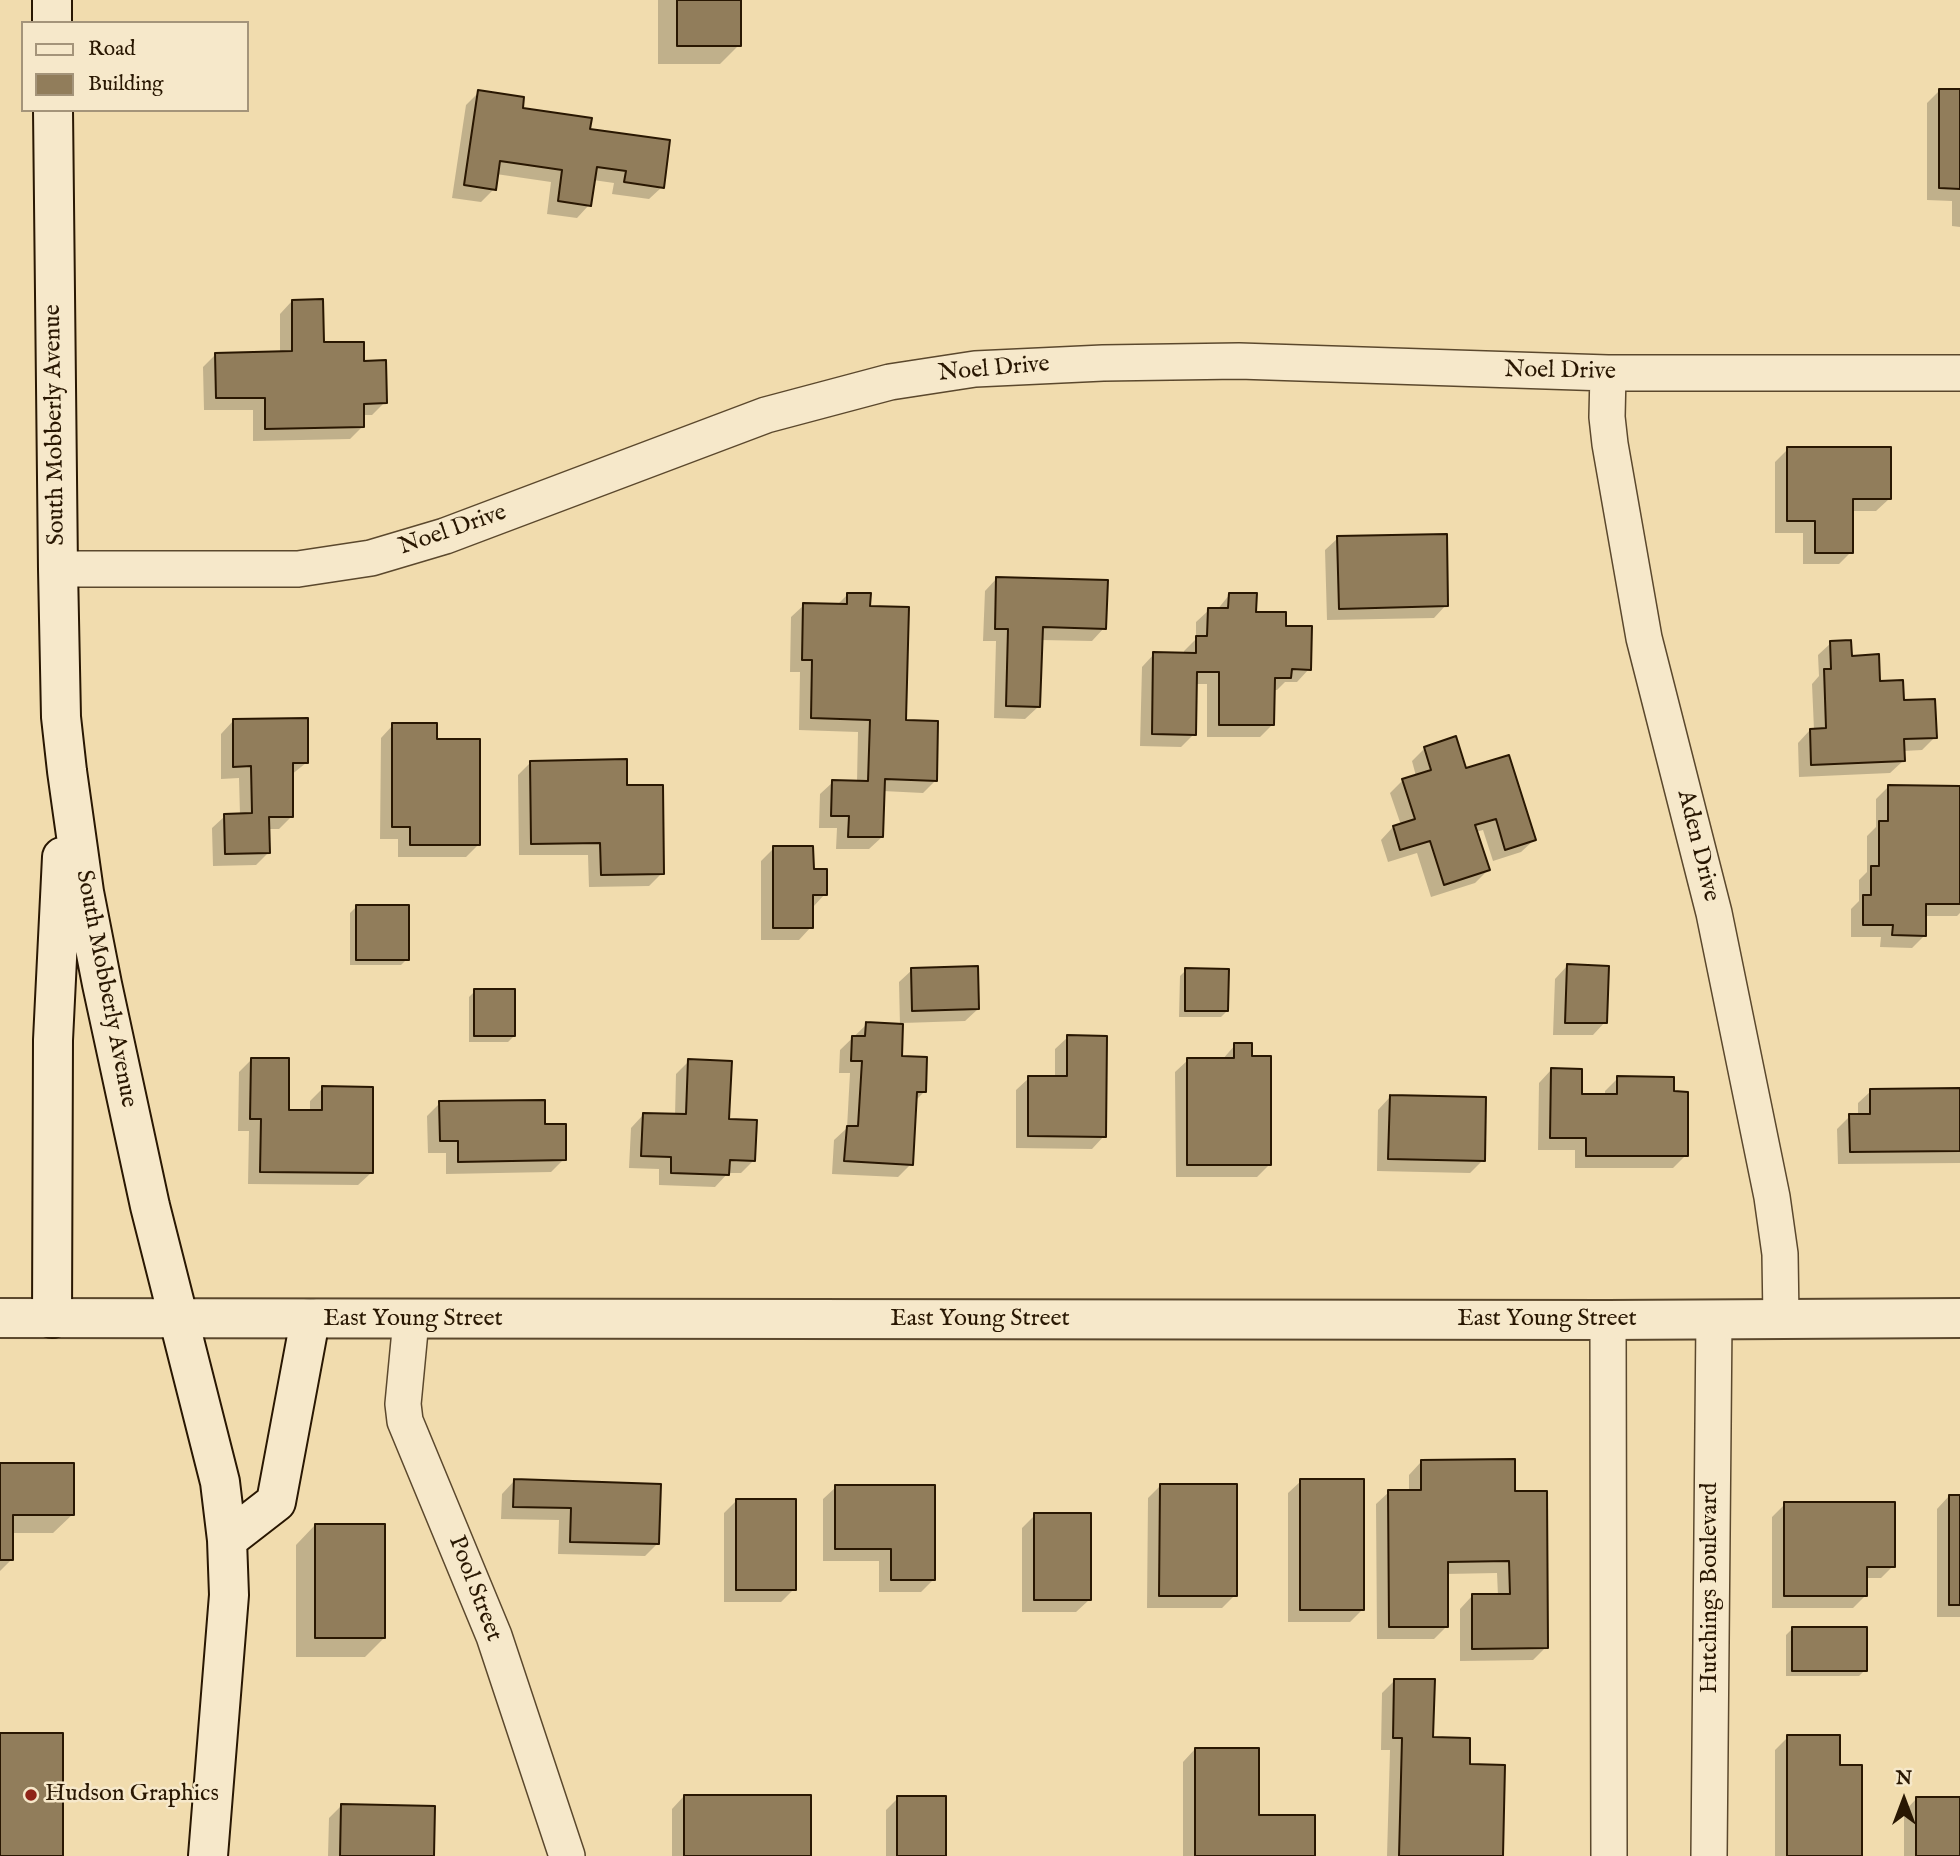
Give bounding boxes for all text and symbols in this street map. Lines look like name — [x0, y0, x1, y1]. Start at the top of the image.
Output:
legend — [21, 21, 248, 112]
text: Road — [88, 36, 135, 63]
text: Building — [88, 71, 163, 98]
street label: South Mobberly Avenue — [39, 304, 73, 546]
street label: Noel Drive — [937, 351, 1051, 389]
street label: Noel Drive — [1504, 357, 1616, 387]
street label: Noel Drive — [395, 499, 511, 563]
street label: Aden Drive — [1669, 787, 1725, 905]
street label: South Mobberly Avenue — [68, 868, 142, 1110]
street label: East Young Street — [323, 1306, 503, 1334]
street label: East Young Street — [890, 1306, 1070, 1334]
street label: East Young Street — [1457, 1306, 1637, 1334]
street label: Hutchings Boulevard — [1697, 1482, 1725, 1694]
street label: Pool Street — [441, 1532, 507, 1646]
north arrow — [1869, 1765, 1939, 1835]
text: N — [1896, 1767, 1912, 1791]
place label: Hudson Graphics — [45, 1781, 219, 1809]
marker: Hudson Graphics — [23, 1787, 39, 1803]

